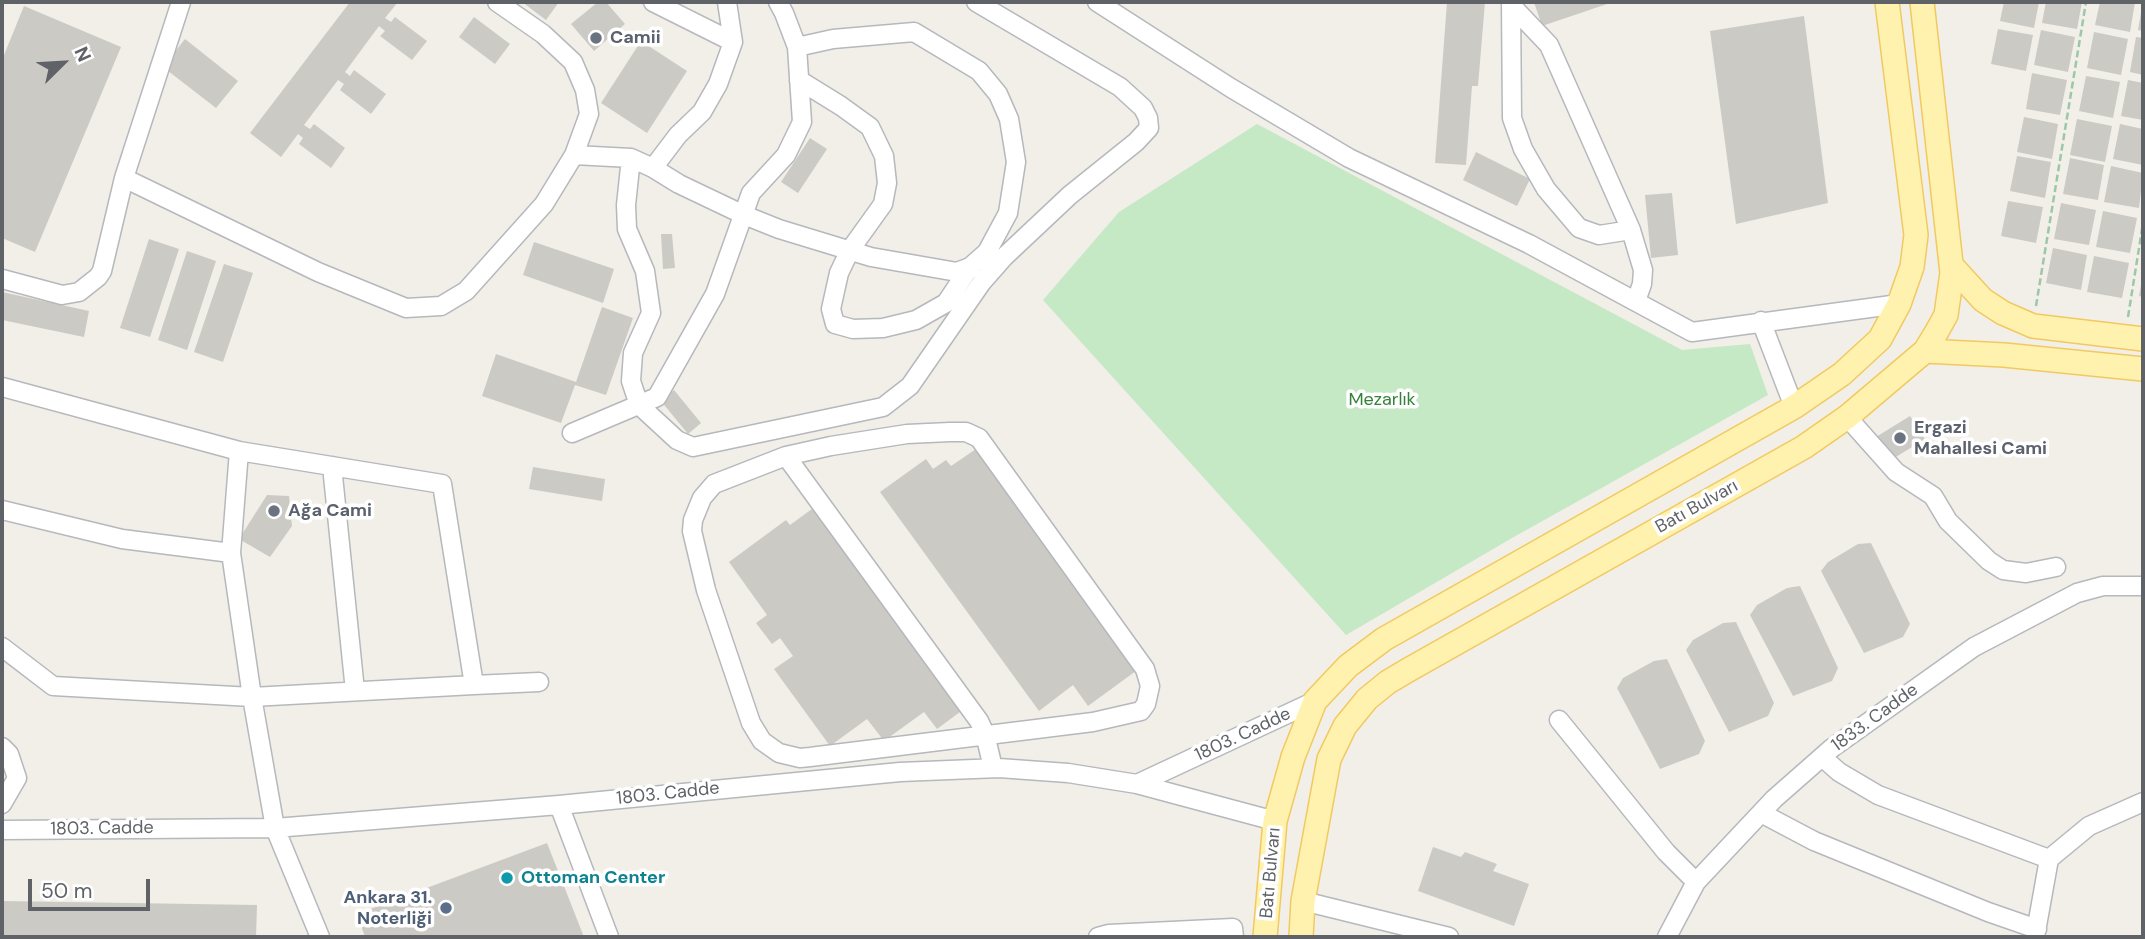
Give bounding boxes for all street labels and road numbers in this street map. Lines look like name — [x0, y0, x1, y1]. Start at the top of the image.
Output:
street label: Batı Bulvarı — [1652, 476, 1742, 538]
street label: 1833. Cadde — [1828, 679, 1922, 757]
street label: 1803. Cadde — [1192, 703, 1294, 767]
street label: 1803. Cadde — [615, 778, 721, 810]
street label: 1803. Cadde — [50, 817, 154, 841]
street label: Batı Bulvarı — [1256, 827, 1286, 919]

